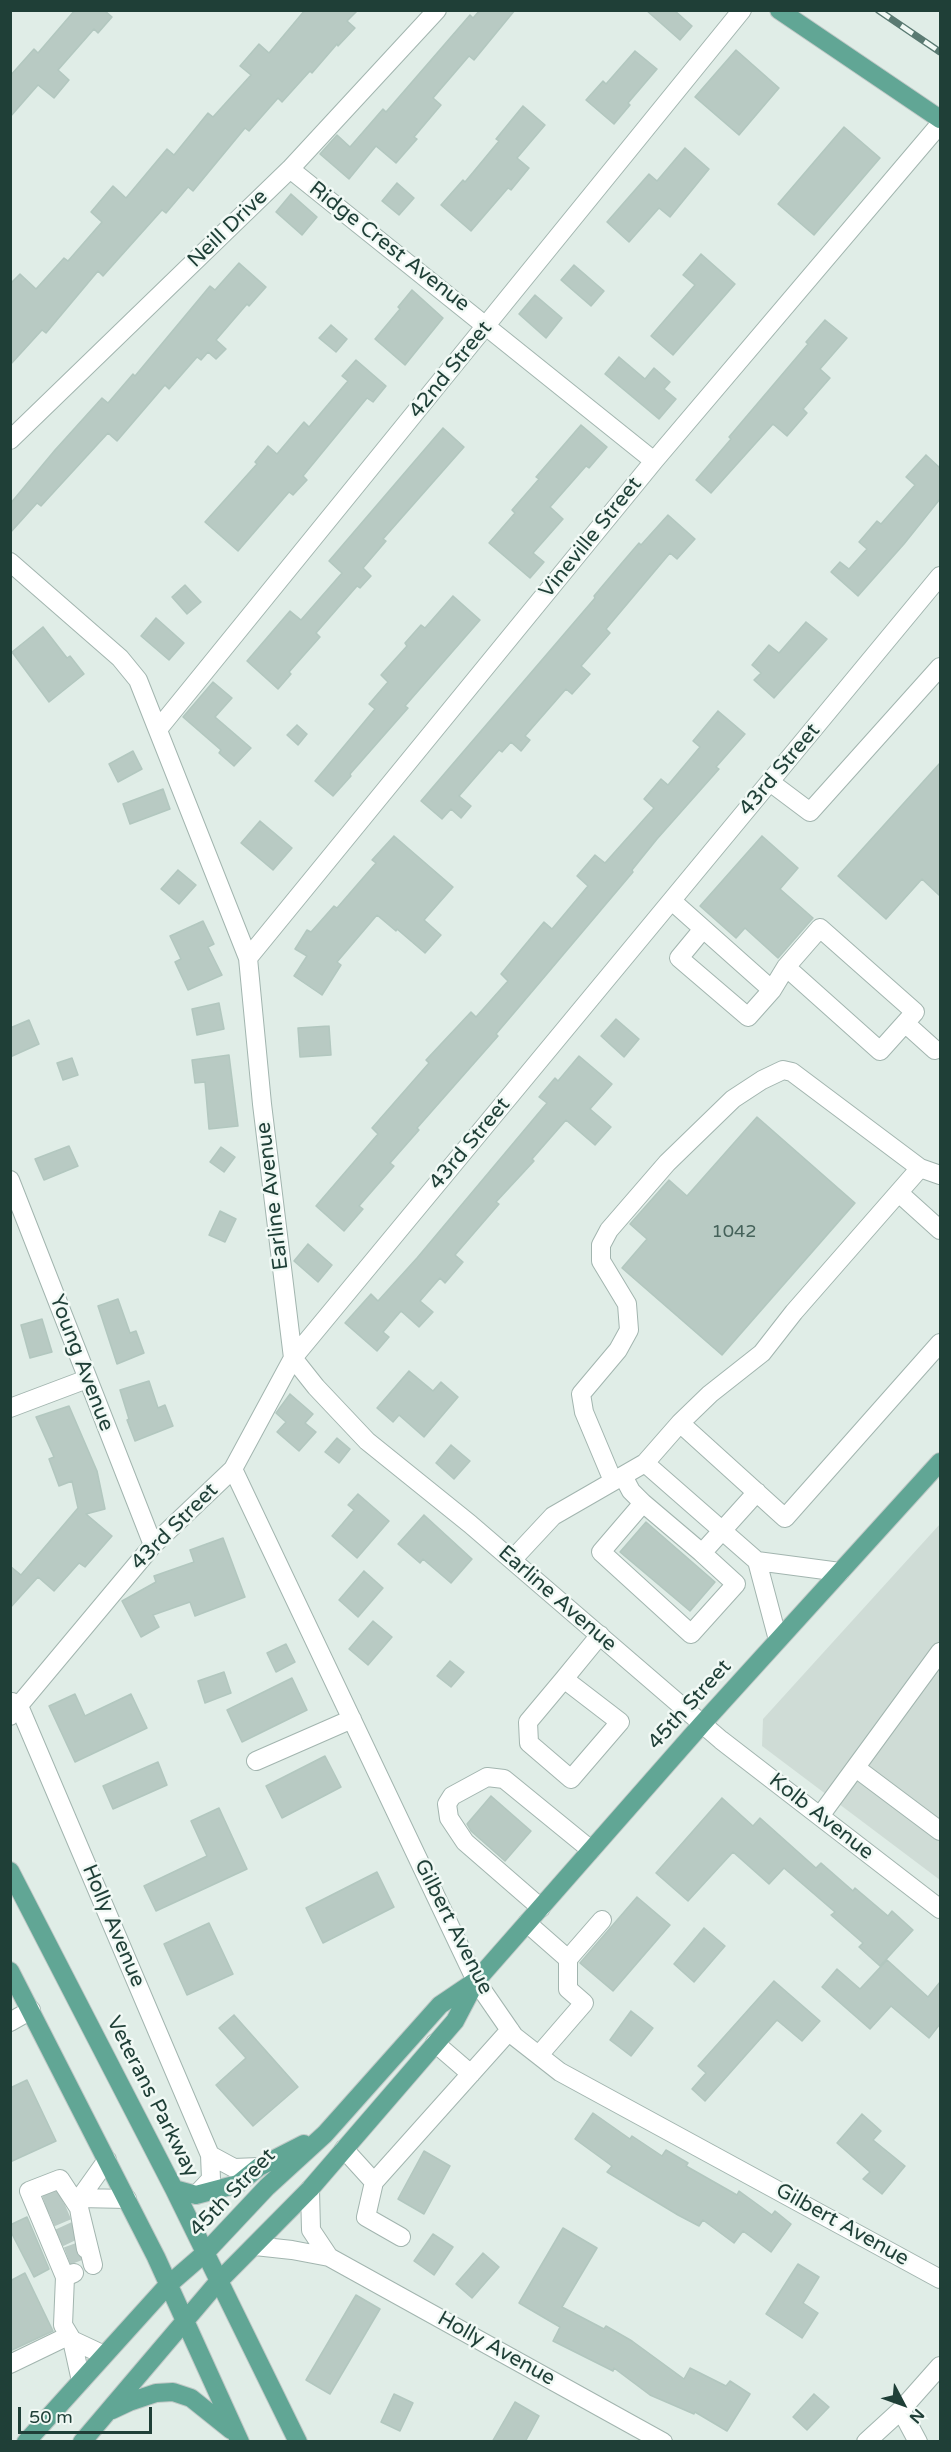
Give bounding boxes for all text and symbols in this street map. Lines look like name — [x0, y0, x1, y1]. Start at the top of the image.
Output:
street label: Ridge Crest Avenue — [304, 177, 474, 317]
street label: Neill Drive — [183, 185, 273, 273]
street label: 42nd Street — [404, 316, 498, 424]
street label: Vineville Street — [535, 472, 647, 604]
street label: 43rd Street — [734, 719, 826, 821]
street label: 43rd Street — [424, 1093, 516, 1195]
street label: Earline Avenue — [251, 1121, 295, 1271]
house number: 1042 — [711, 1221, 757, 1243]
street label: Young Avenue — [43, 1291, 119, 1435]
street label: 43rd Street — [126, 1478, 224, 1576]
street label: Earline Avenue — [493, 1541, 621, 1657]
street label: 45th Street — [643, 1655, 737, 1755]
street label: Kolb Avenue — [764, 1768, 878, 1866]
street label: Gilbert Avenue — [408, 1855, 498, 1999]
street label: Holly Avenue — [76, 1861, 150, 1991]
street label: Veterans Parkway — [100, 2012, 204, 2182]
street label: 45th Street — [185, 2144, 281, 2242]
street label: Gilbert Avenue — [771, 2178, 913, 2272]
street label: Holly Avenue — [433, 2306, 559, 2392]
north arrow — [873, 2374, 933, 2434]
scale bar — [21, 2395, 154, 2433]
text: N — [905, 2404, 928, 2427]
text: 50 m — [29, 2406, 73, 2428]

